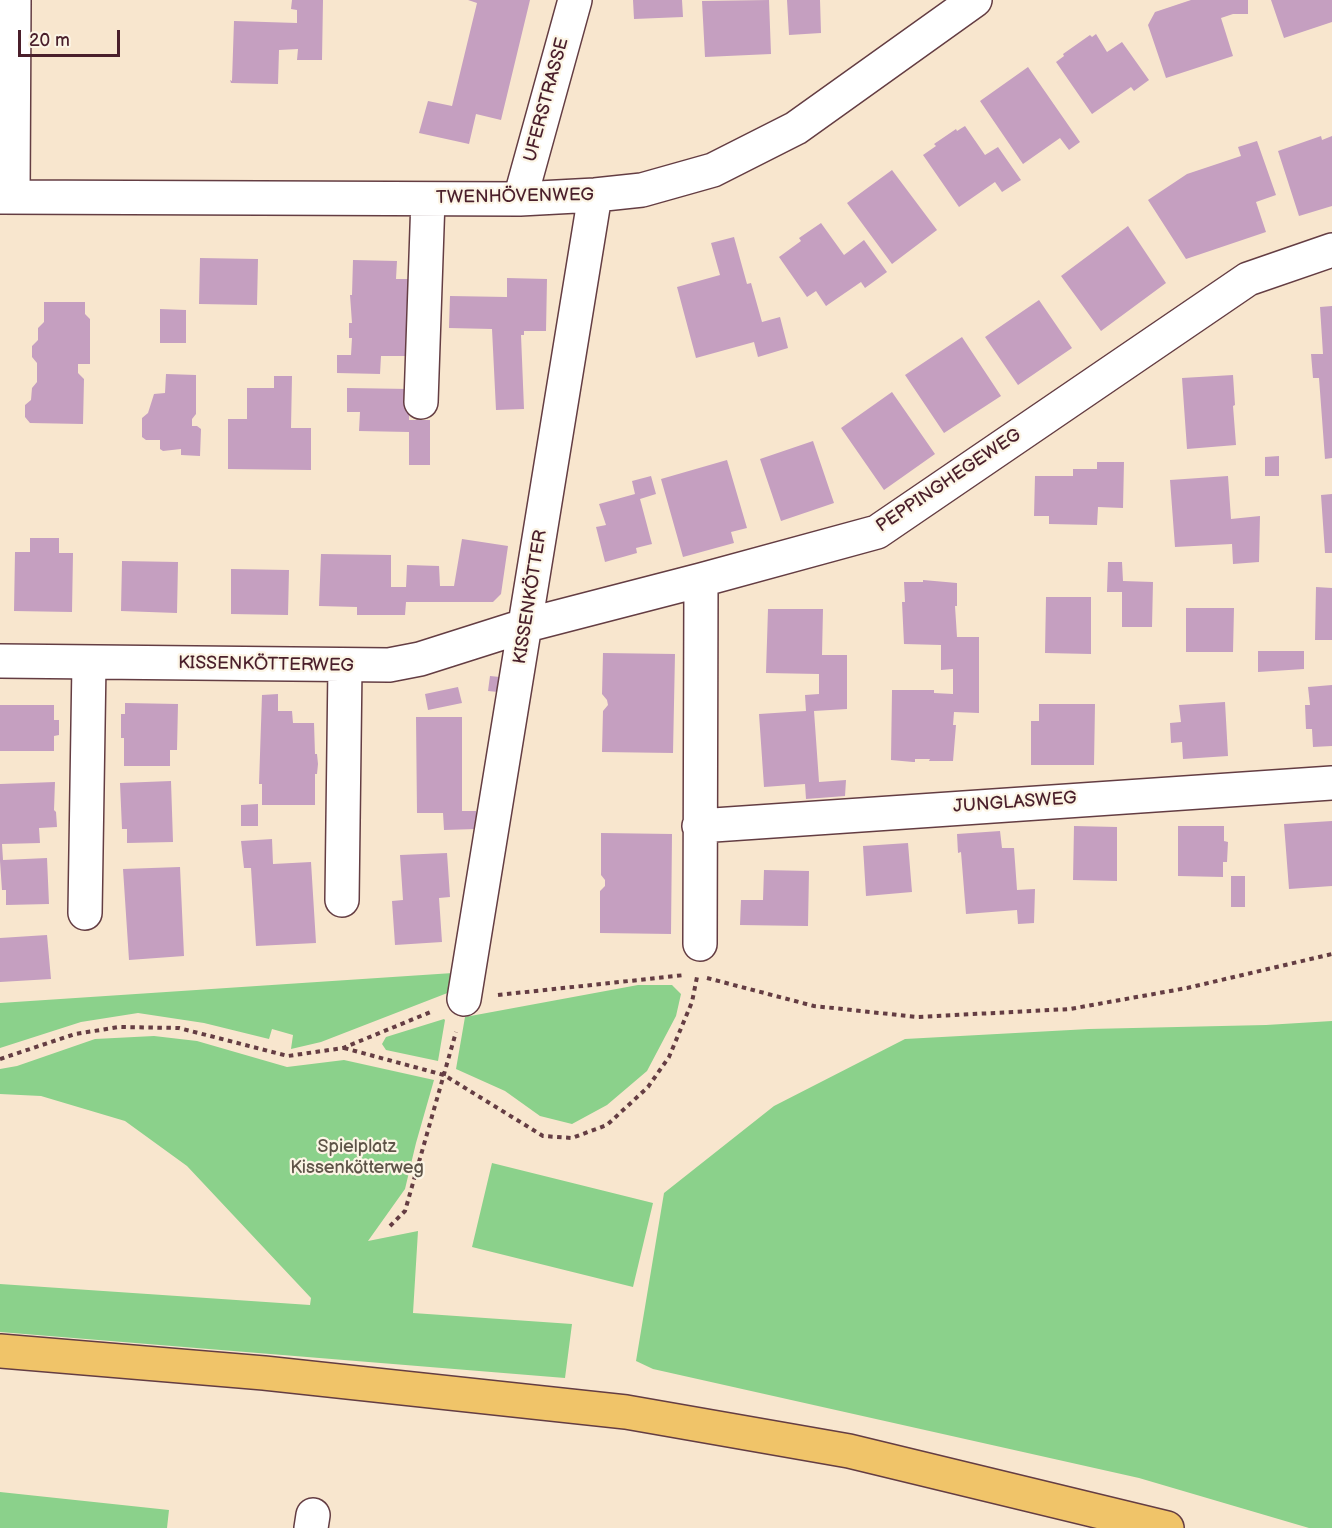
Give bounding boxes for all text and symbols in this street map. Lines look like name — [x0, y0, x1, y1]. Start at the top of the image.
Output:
scale bar — [21, 18, 123, 56]
text: 20 m — [29, 30, 70, 51]
street label: UFERSTRASSE — [520, 36, 574, 164]
street label: TWENHÖVENWEG — [436, 185, 594, 209]
street label: PEPPINGHEGEWEG — [872, 424, 1026, 538]
street label: KISSENKÖTTER — [510, 528, 552, 666]
street label: KISSENKÖTTERWEG — [178, 653, 354, 677]
street label: JUNGLASWEG — [953, 788, 1077, 818]
park label: Spielplatz Kissenkötterweg — [290, 1136, 424, 1178]

